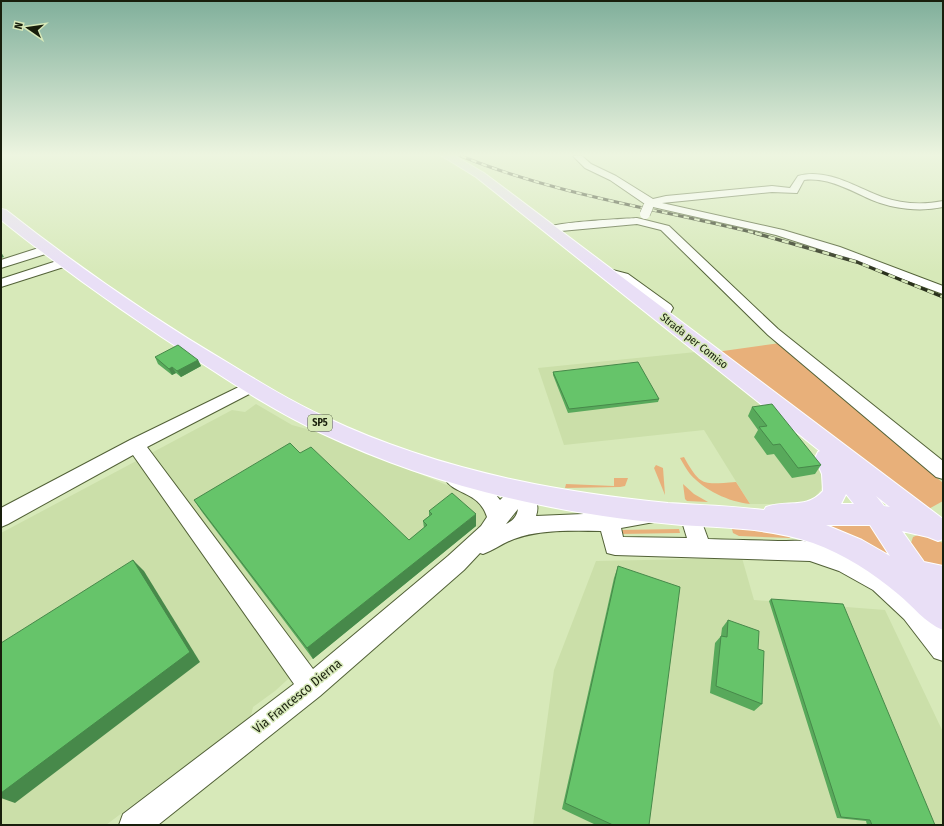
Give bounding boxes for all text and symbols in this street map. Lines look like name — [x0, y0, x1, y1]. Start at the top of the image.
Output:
north arrow — [8, 8, 48, 48]
text: N — [12, 21, 26, 31]
street label: Strada per Comiso — [658, 311, 731, 372]
road number: SP5 — [308, 415, 332, 431]
street label: Via Francesco Dierna — [250, 656, 344, 736]

